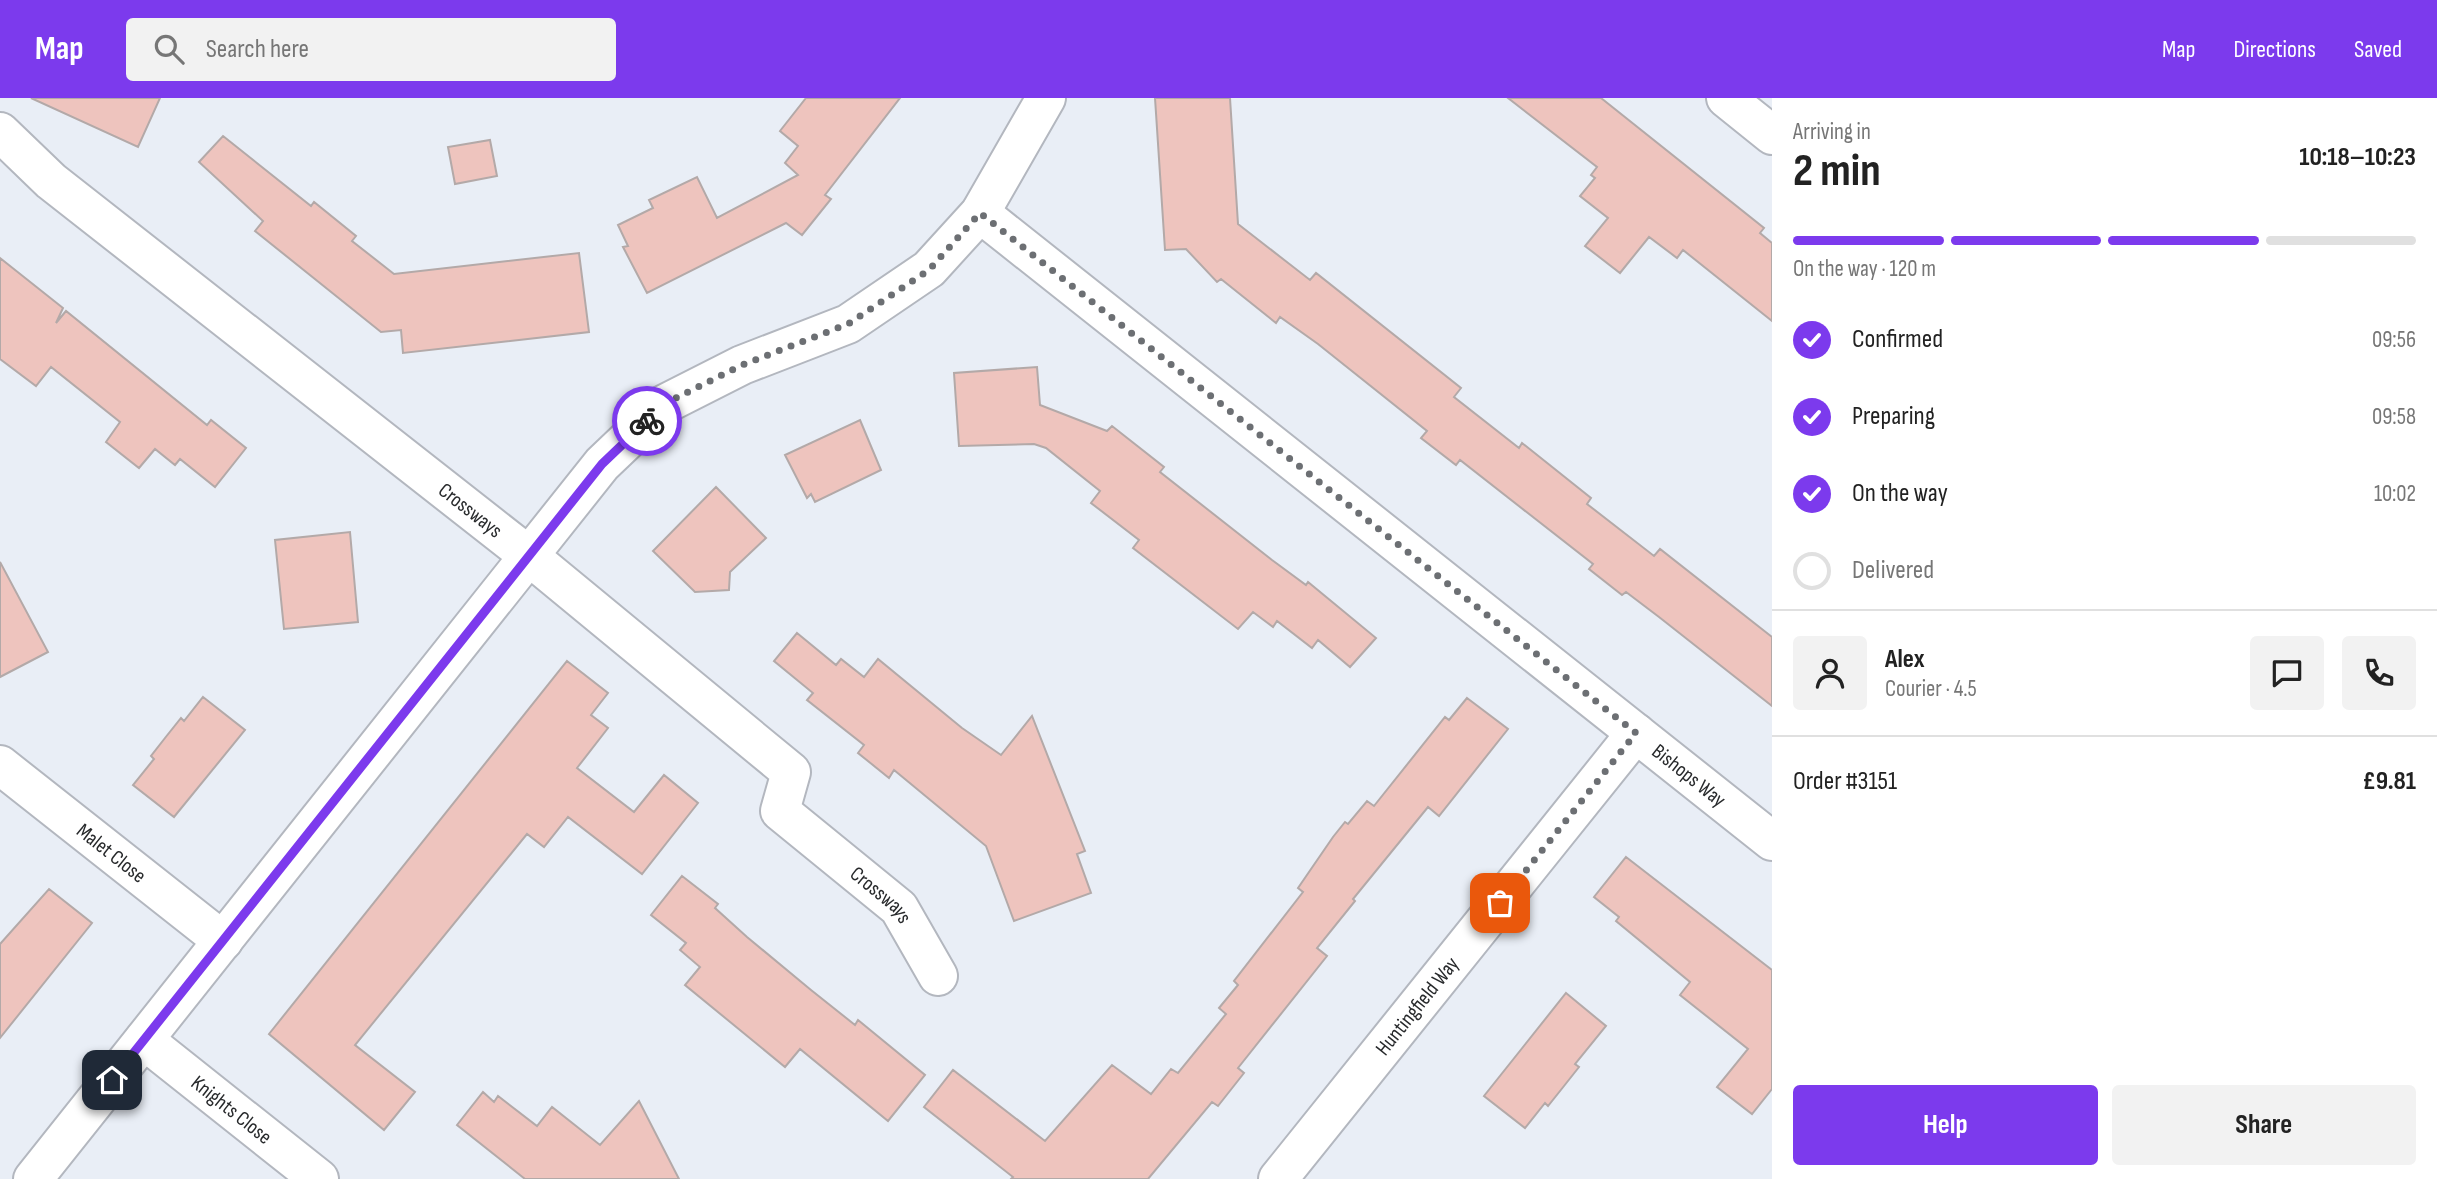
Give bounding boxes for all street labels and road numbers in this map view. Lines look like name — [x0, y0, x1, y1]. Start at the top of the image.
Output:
street label: Crossways — [433, 478, 507, 543]
street label: Bishops Way — [1647, 739, 1731, 813]
street label: Malet Close — [71, 818, 151, 888]
street label: Crossways — [845, 861, 917, 928]
street label: Huntingfield Way — [1370, 952, 1464, 1060]
street label: Knights Close — [186, 1070, 277, 1150]

